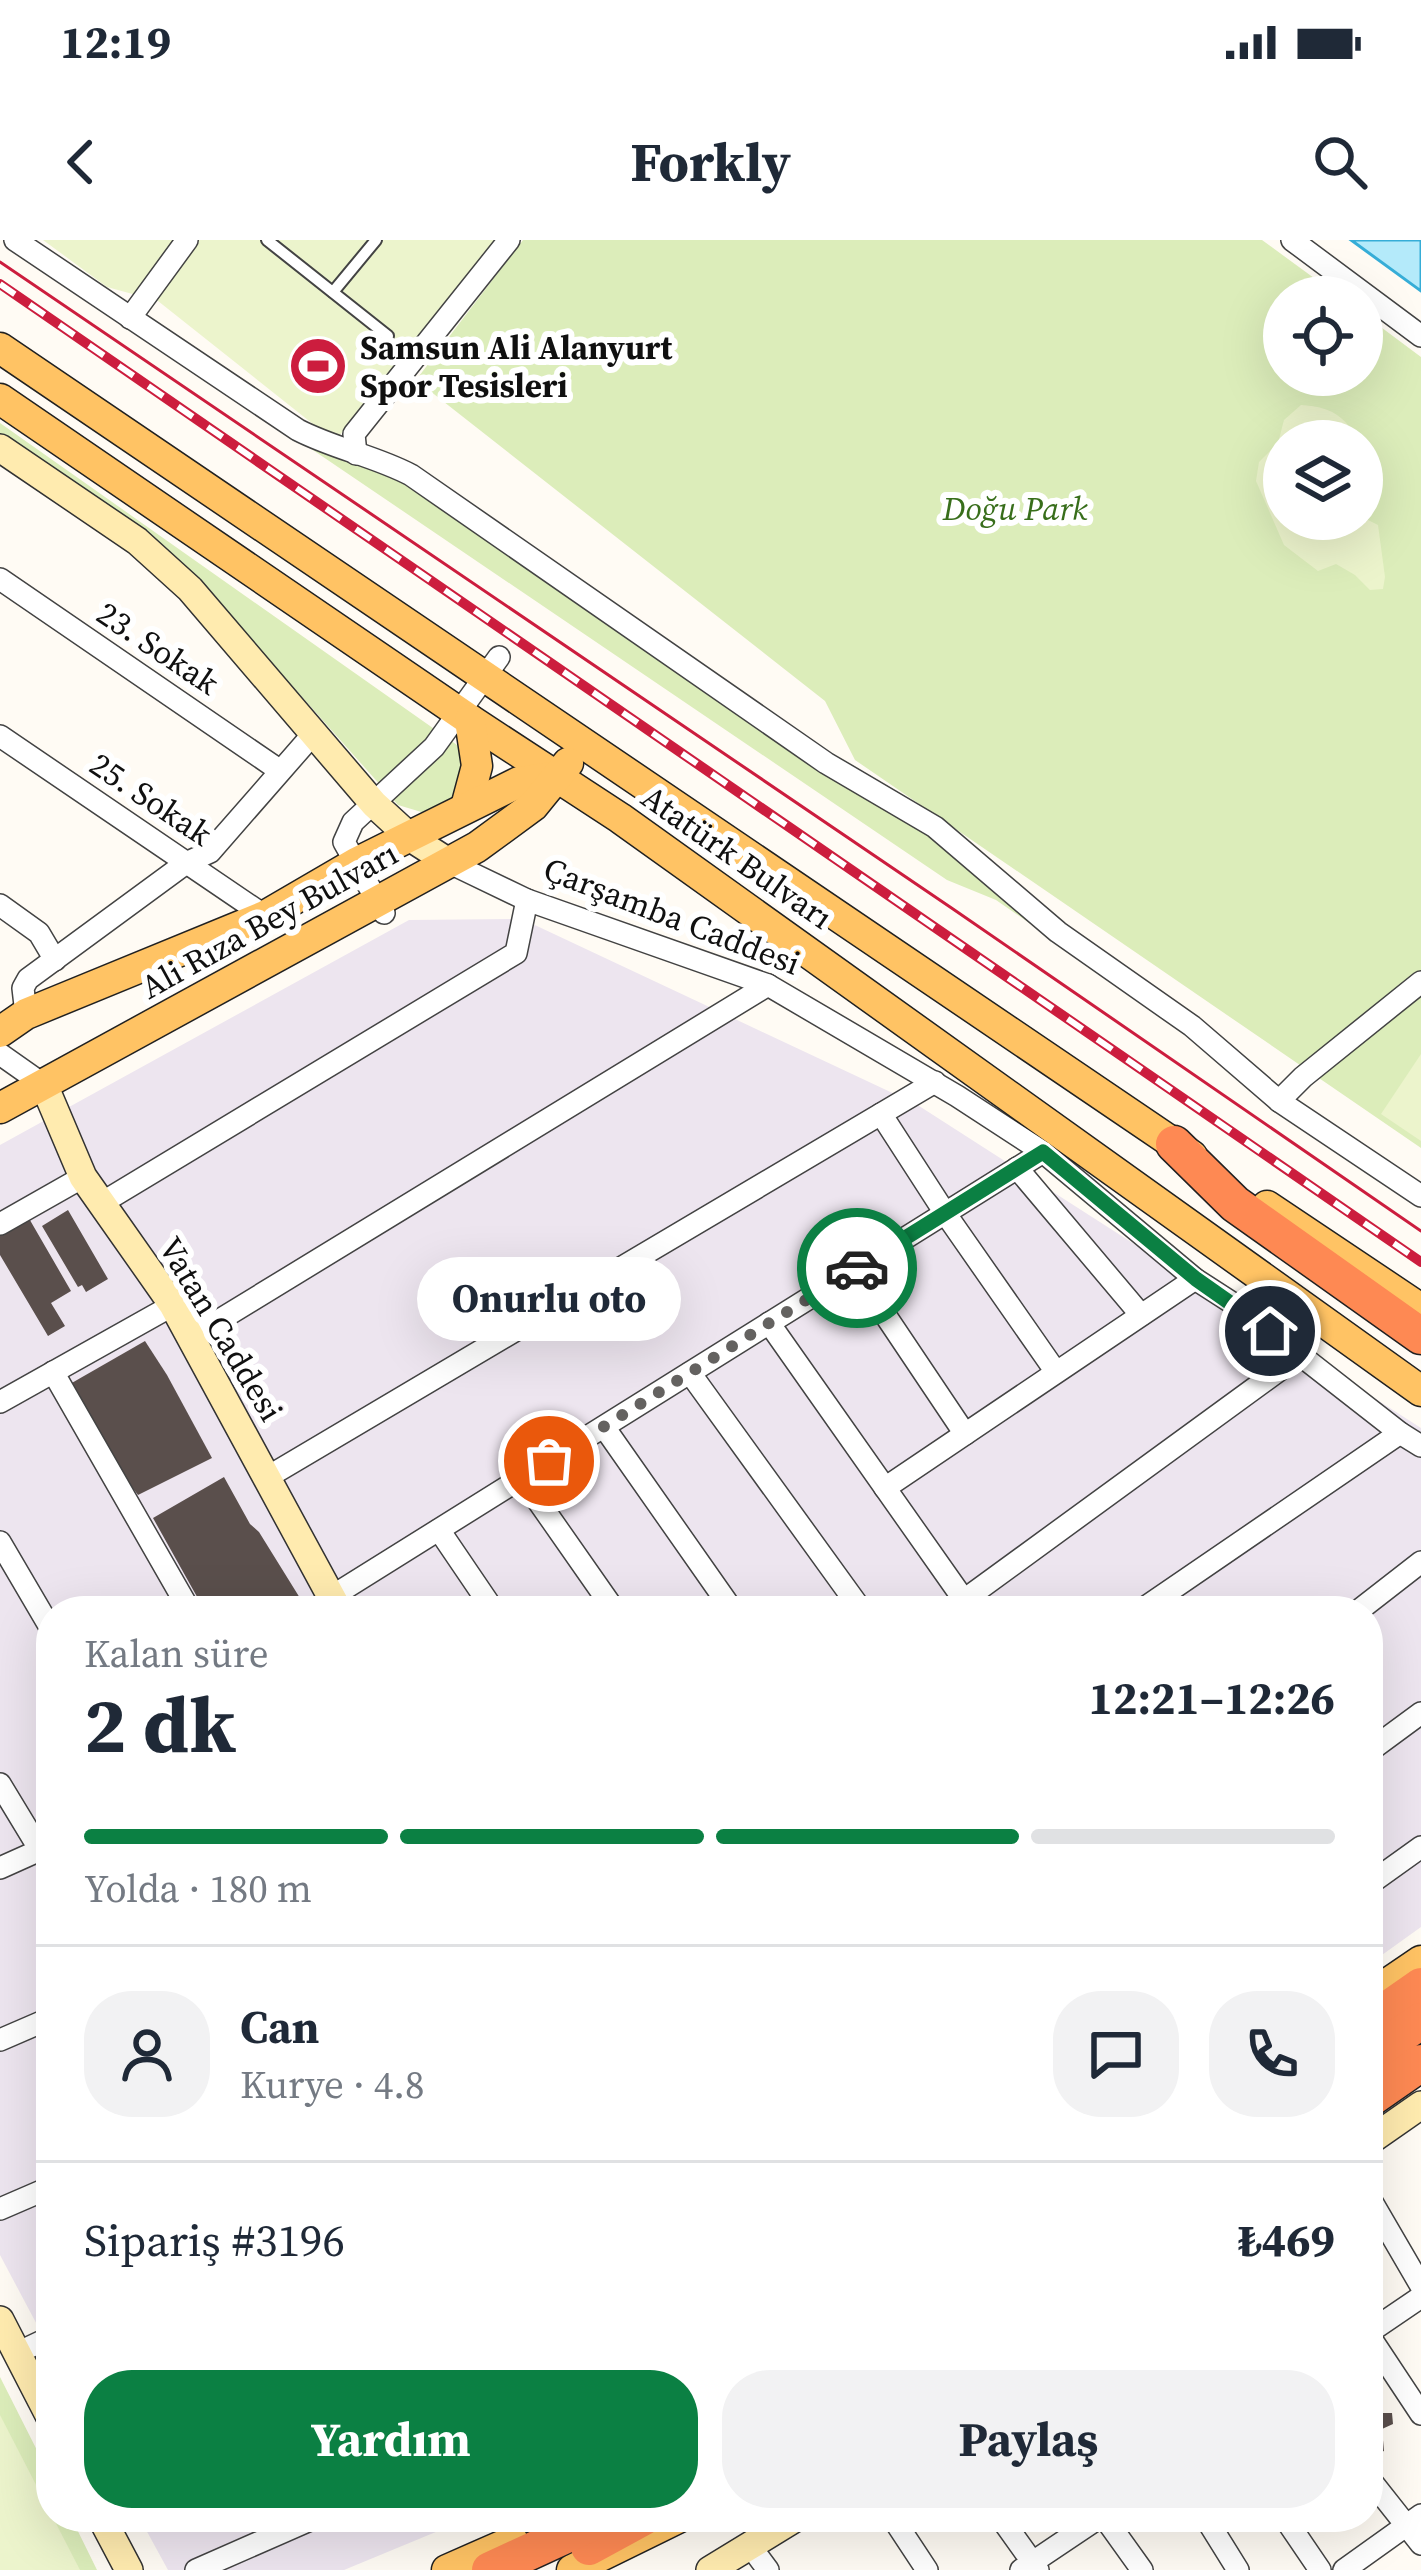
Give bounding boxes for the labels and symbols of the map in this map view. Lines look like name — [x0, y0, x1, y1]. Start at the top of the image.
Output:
place label: Samsun Ali Alanyurt Spor Tesisleri — [360, 325, 673, 408]
sports icon: Samsun Ali Alanyurt Spor Tesisleri — [287, 335, 349, 397]
park label: Doğu Park — [941, 486, 1088, 531]
street label: 23. Sokak — [88, 591, 229, 706]
street label: 25. Sokak — [81, 742, 222, 857]
street label: Atatürk Bulvarı — [633, 774, 841, 940]
street label: Ali Rıza Bey Bulvarı — [132, 831, 406, 1009]
street label: Çarşamba Caddesi — [537, 846, 807, 986]
courier — [797, 1208, 917, 1328]
street label: Vatan Caddesi — [148, 1228, 294, 1430]
callout: Onurlu oto — [417, 1257, 681, 1341]
pin — [1219, 1280, 1321, 1382]
pin — [498, 1410, 600, 1512]

